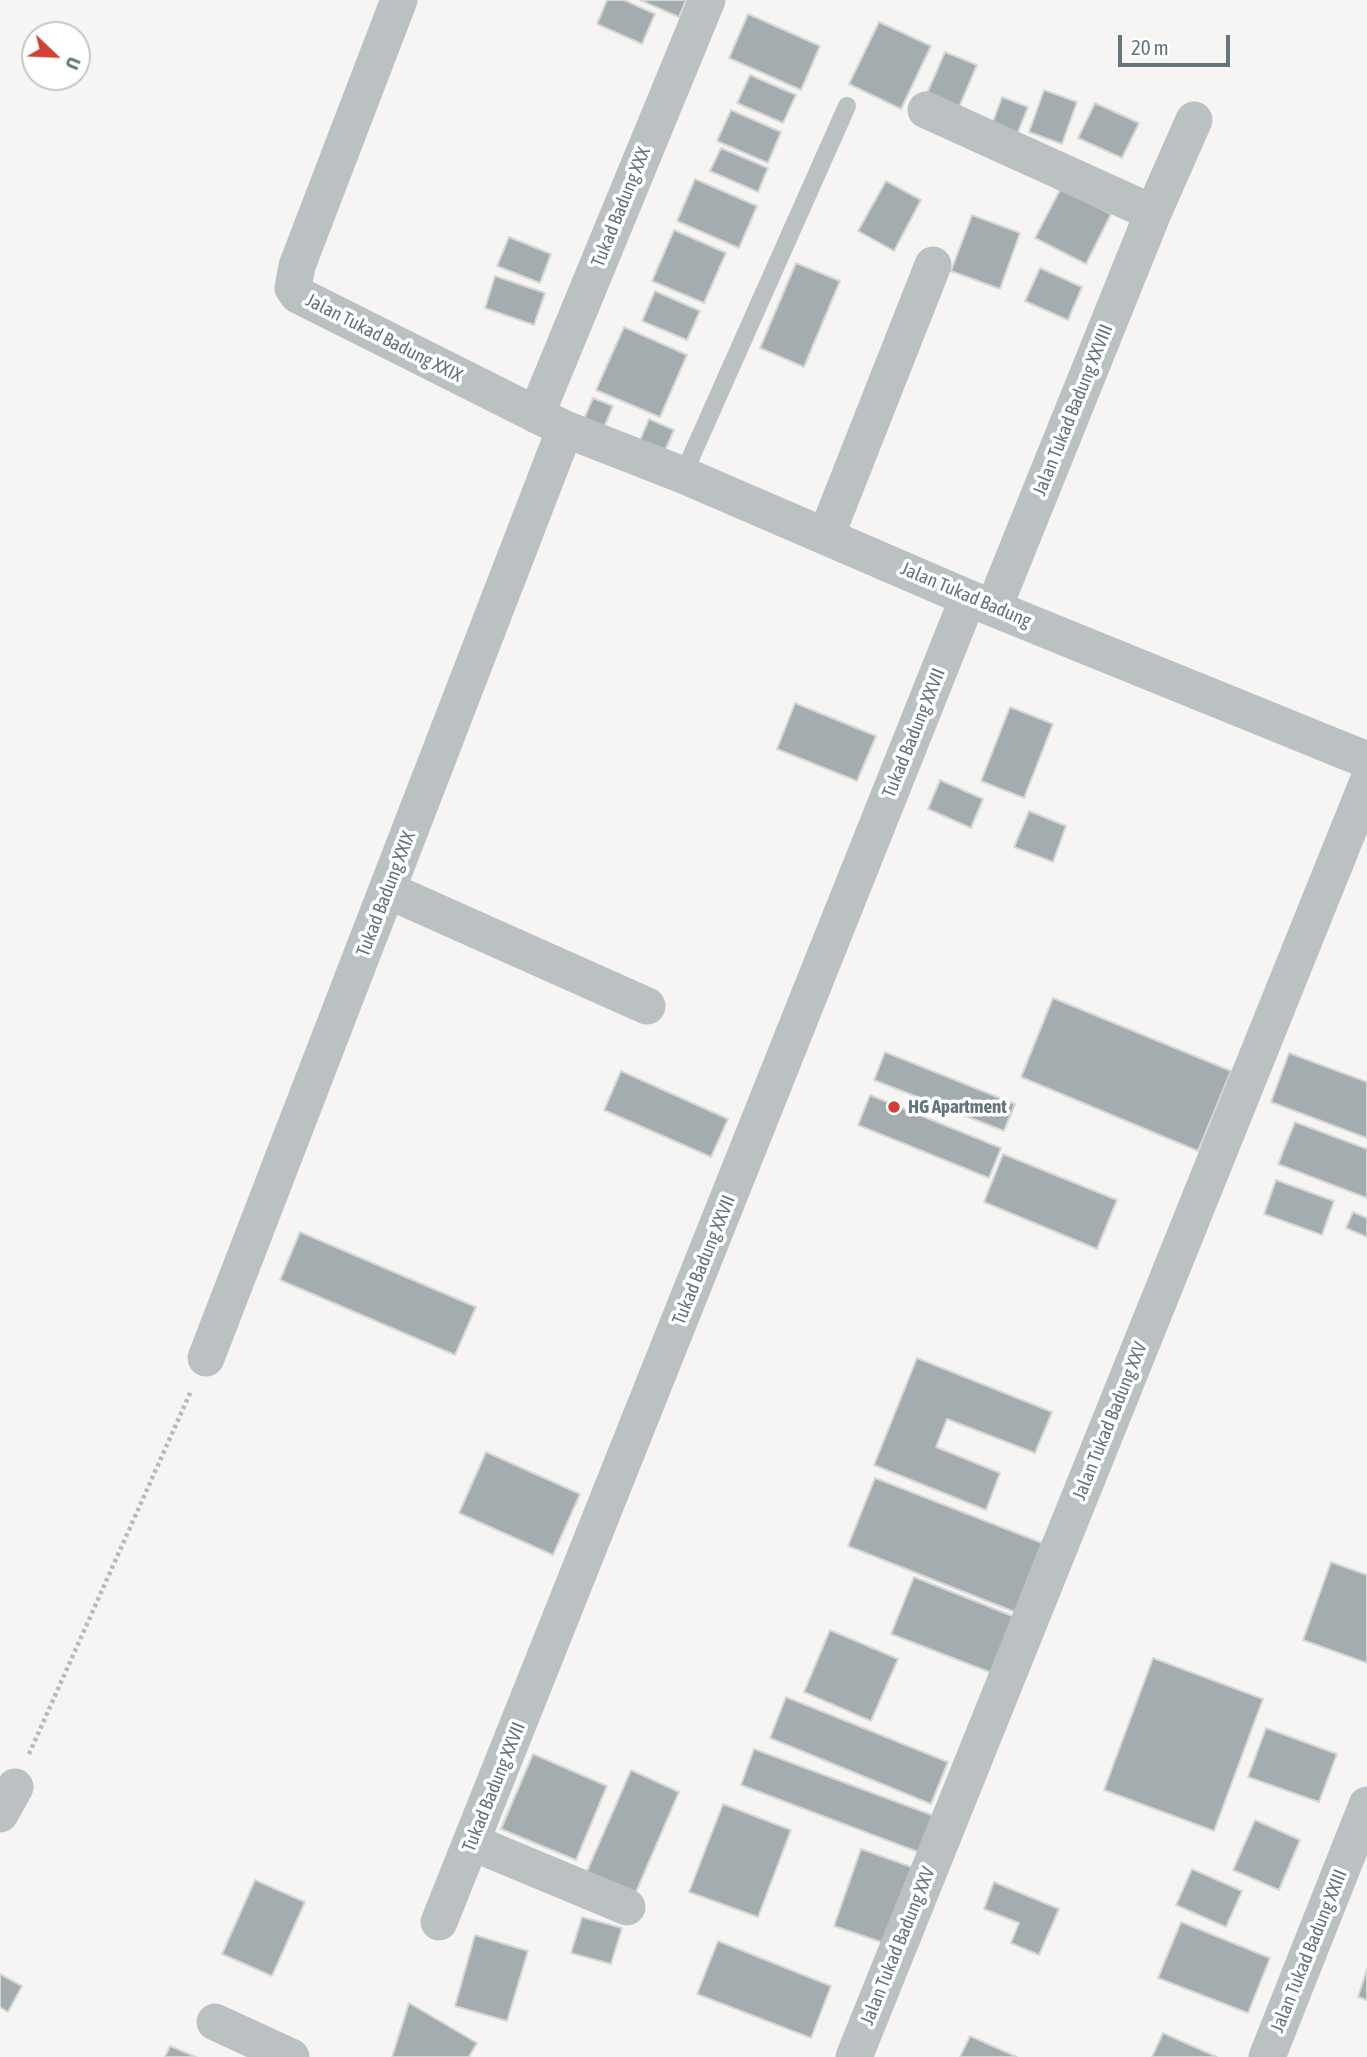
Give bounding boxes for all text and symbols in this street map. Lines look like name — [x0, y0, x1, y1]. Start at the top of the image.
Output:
north arrow — [21, 21, 91, 91]
scale bar — [1122, 21, 1234, 65]
text: 20 m — [1131, 35, 1169, 59]
text: U — [61, 54, 86, 73]
street label: Tukad Badung XXX — [587, 144, 655, 270]
street label: Jalan Tukad Badung XXIX — [302, 289, 466, 387]
street label: Jalan Tukad Badung XXVIII — [1028, 321, 1118, 499]
street label: Jalan Tukad Badung — [897, 557, 1035, 633]
street label: Tukad Badung XXVII — [878, 665, 950, 801]
street label: Tukad Badung XXIX — [352, 828, 420, 960]
place label: HG Apartment — [908, 1096, 1007, 1118]
marker: HG Apartment — [886, 1099, 902, 1115]
street label: Tukad Badung XXVII — [668, 1192, 740, 1328]
street label: Jalan Tukad Badung XXV — [1068, 1339, 1152, 1503]
street label: Tukad Badung XXVII — [458, 1719, 530, 1855]
street label: Jalan Tukad Badung XXV — [856, 1864, 940, 2028]
street label: Jalan Tukad Badung XXIII — [1266, 1866, 1352, 2036]

